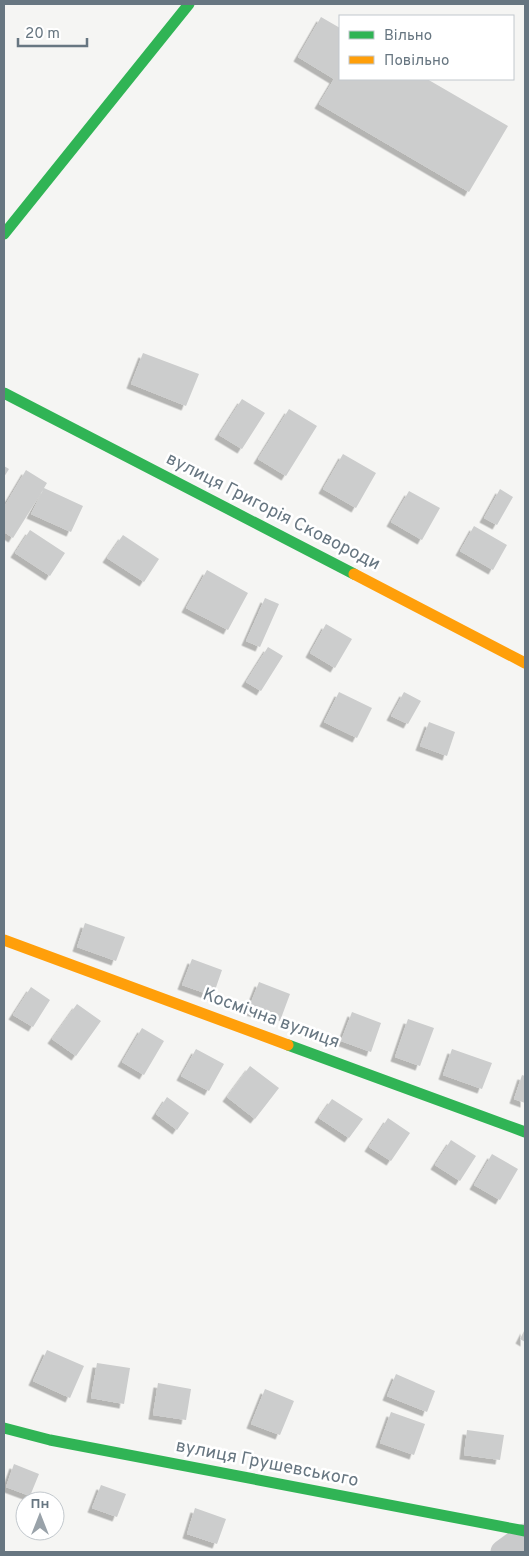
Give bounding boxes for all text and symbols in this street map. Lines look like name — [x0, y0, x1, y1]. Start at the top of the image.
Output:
scale bar — [18, 15, 86, 47]
legend — [339, 15, 514, 80]
text: 20 m — [25, 25, 60, 44]
text: Вільно — [384, 27, 432, 46]
text: Повільно — [384, 52, 449, 71]
street label: вулиця Григорія Сковороди — [162, 448, 384, 576]
street label: Космічна вулиця — [199, 984, 343, 1054]
street label: вулиця Грушевського — [174, 1435, 360, 1493]
north arrow — [15, 1491, 65, 1541]
text: Пн — [31, 1496, 49, 1513]

